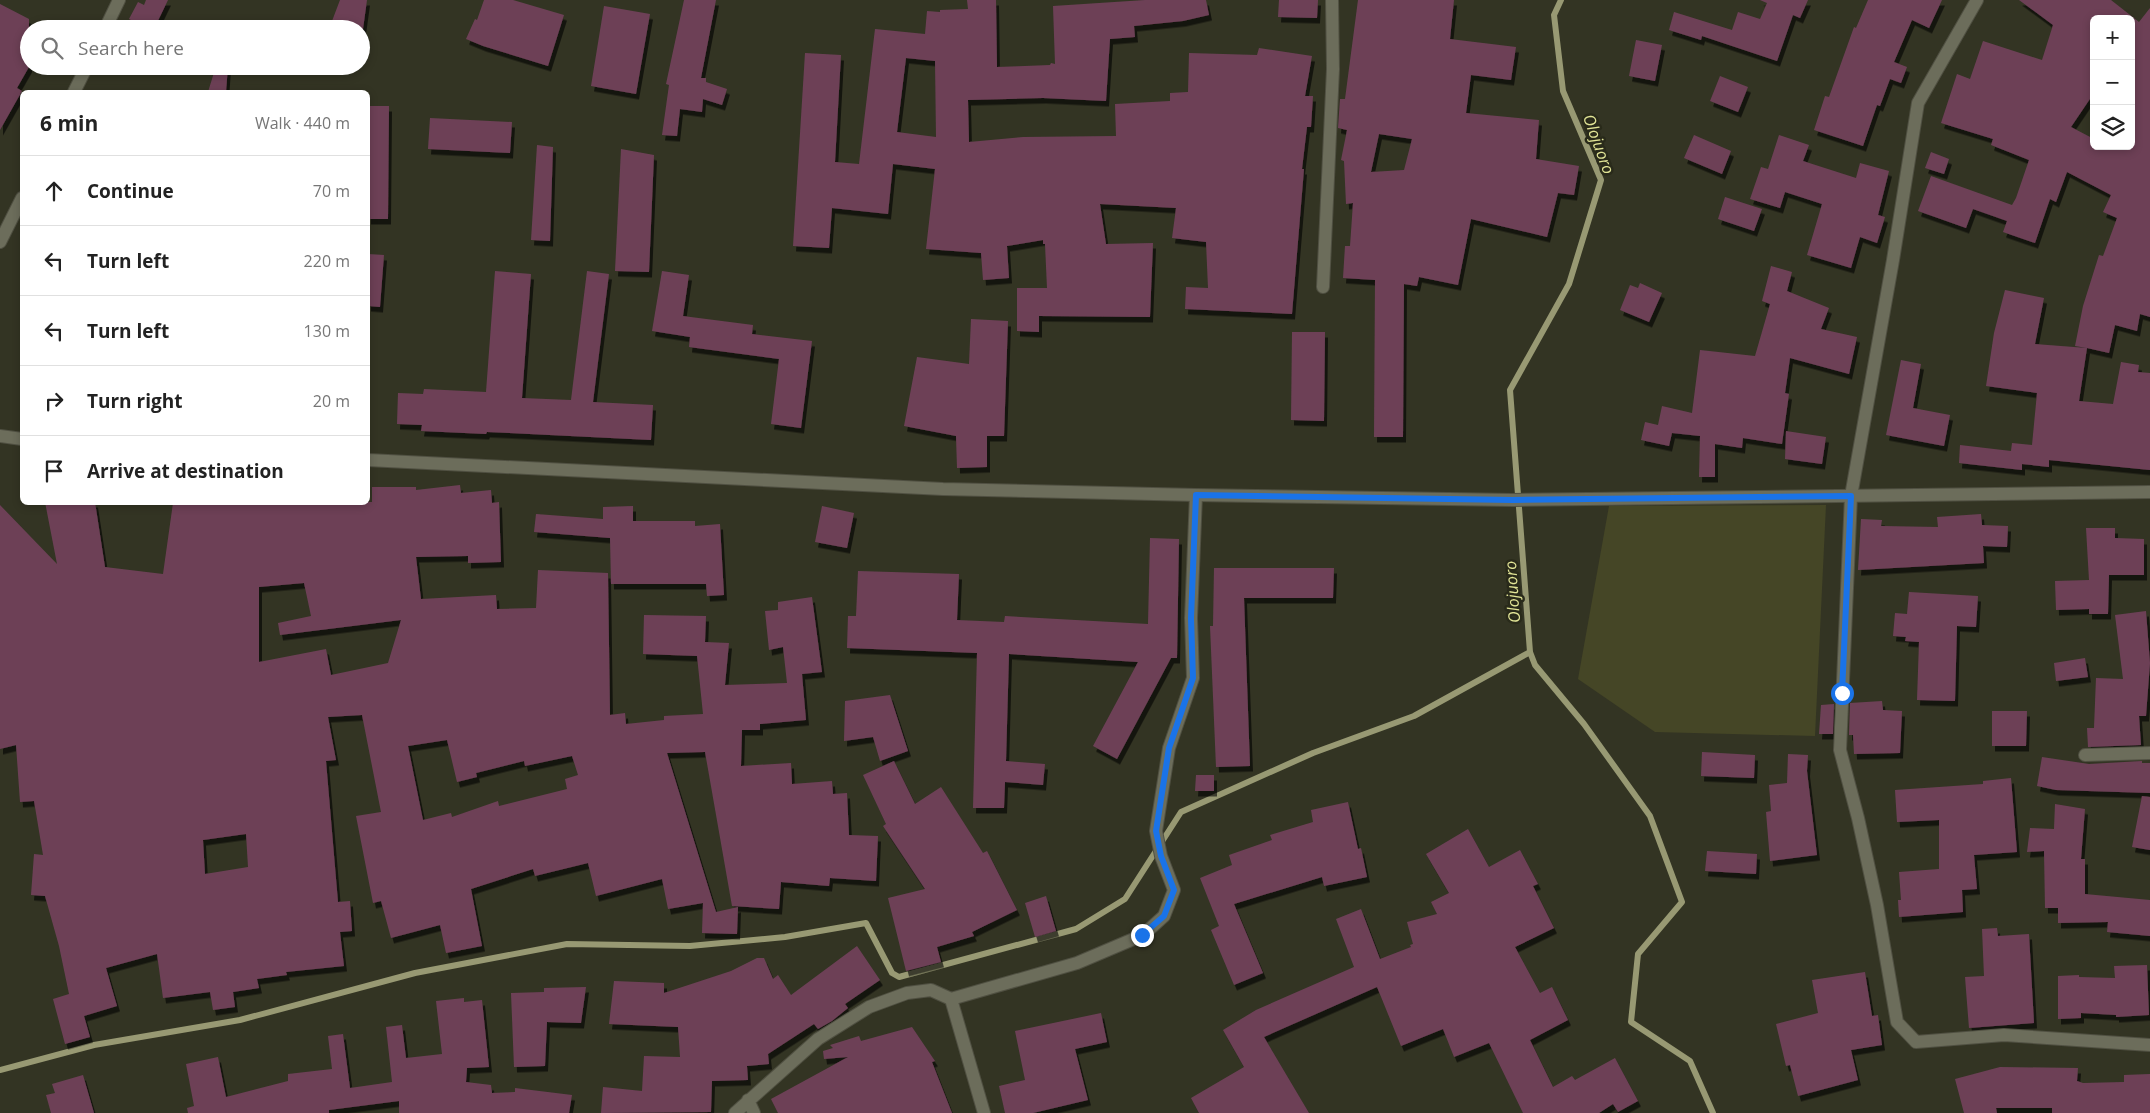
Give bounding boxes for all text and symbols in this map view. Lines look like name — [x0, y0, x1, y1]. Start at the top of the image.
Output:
map controls — [2090, 15, 2135, 150]
button: + — [2090, 15, 2135, 60]
search box — [20, 20, 370, 75]
icon: search — [38, 34, 66, 62]
text: Search here — [78, 35, 184, 61]
button: − — [2090, 60, 2135, 105]
button: layers — [2090, 105, 2135, 150]
text: 6 min — [40, 109, 98, 137]
water label: Olojuoro — [1578, 111, 1620, 177]
text: Walk · 440 m — [255, 112, 350, 134]
icon: ahead — [40, 177, 68, 205]
text: Continue — [87, 178, 174, 204]
text: 70 m — [313, 180, 350, 202]
icon: left — [40, 247, 68, 275]
text: Turn left — [87, 248, 169, 274]
text: 220 m — [304, 250, 350, 272]
icon: left — [40, 317, 68, 345]
text: Turn left — [87, 318, 169, 344]
text: 130 m — [304, 320, 350, 342]
icon: right — [40, 387, 68, 415]
text: Turn right — [87, 388, 182, 414]
text: 20 m — [313, 390, 350, 412]
icon: arrive — [40, 457, 68, 485]
text: Arrive at destination — [87, 458, 284, 484]
water label: Olojuoro — [1499, 560, 1525, 624]
route start — [1831, 682, 1854, 705]
route end — [1131, 924, 1154, 947]

